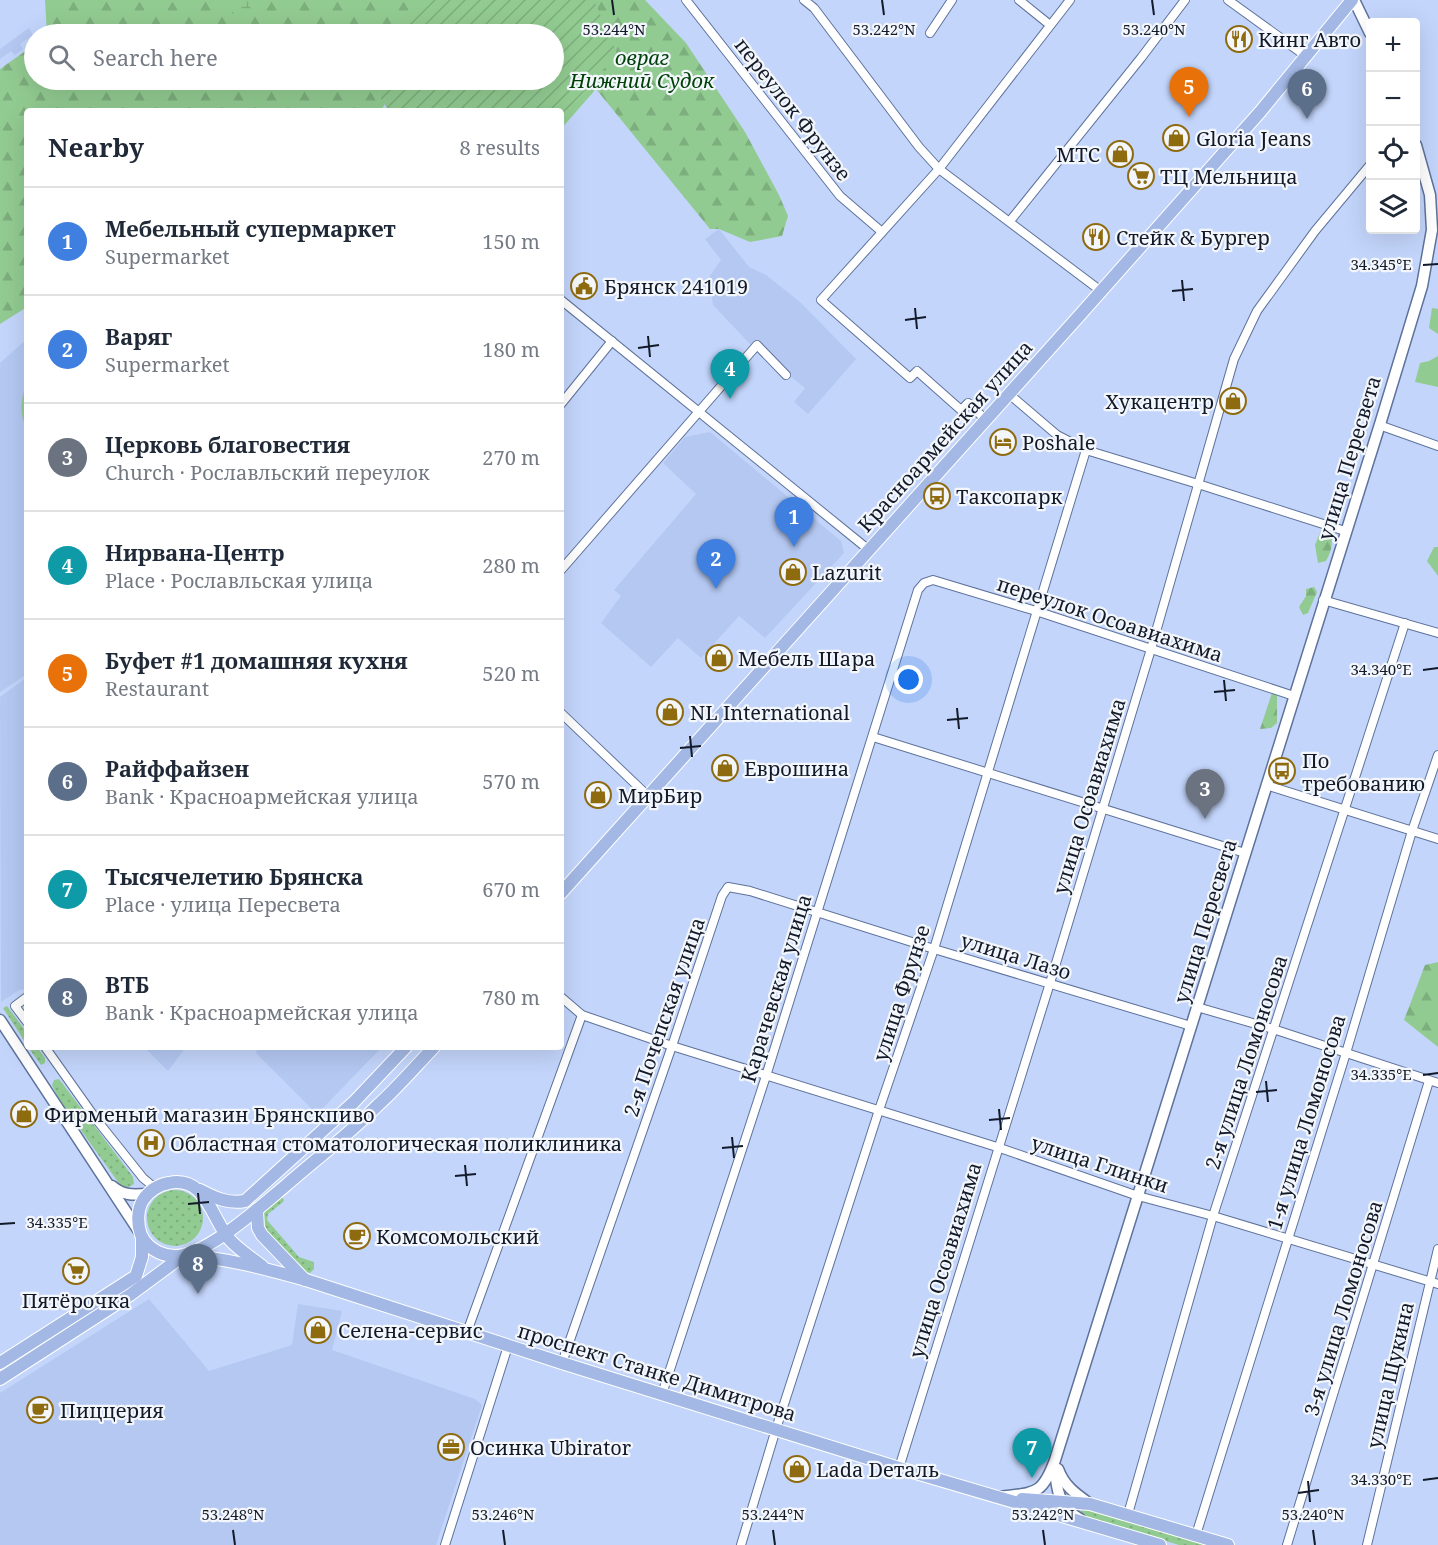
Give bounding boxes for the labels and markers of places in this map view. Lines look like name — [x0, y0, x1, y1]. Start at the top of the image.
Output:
restaurant icon: Кинг Авто — [1224, 24, 1254, 54]
place label: Кинг Авто — [1258, 26, 1361, 53]
pin: 5 — [1170, 68, 1208, 117]
pin: 6 — [1288, 70, 1326, 119]
shop icon: Gloria Jeans — [1161, 123, 1191, 153]
place label: Gloria Jeans — [1196, 125, 1311, 152]
shop icon: МТС — [1105, 139, 1135, 169]
place label: МТС — [1056, 141, 1100, 168]
supermarket icon: ТЦ Мельница — [1126, 161, 1156, 191]
place label: ТЦ Мельница — [1160, 163, 1298, 190]
restaurant icon: Стейк & Бургер — [1081, 222, 1111, 252]
place label: Стейк & Бургер — [1116, 224, 1270, 251]
public building icon: Брянск 241019 — [569, 271, 599, 301]
place label: Брянск 241019 — [604, 273, 748, 300]
pin: 4 — [710, 350, 750, 399]
shop icon: Хукацентр — [1218, 386, 1248, 416]
place label: Хукацентр — [1105, 388, 1214, 415]
hotel icon: Poshale — [988, 427, 1018, 457]
place label: Poshale — [1022, 429, 1096, 456]
bus stop icon: Таксопарк — [922, 481, 952, 511]
place label: Таксопарк — [956, 483, 1062, 510]
pin: 1 — [774, 498, 814, 547]
pin: 2 — [696, 540, 736, 589]
shop icon: Lazurit — [778, 557, 808, 587]
place label: Lazurit — [812, 559, 882, 586]
shop icon: Мебель Шара — [704, 643, 734, 673]
place label: Мебель Шара — [738, 645, 875, 672]
shop icon: NL International — [655, 697, 685, 727]
place label: NL International — [690, 699, 850, 726]
place label: По требованию — [1302, 747, 1425, 797]
shop icon: Еврошина — [710, 753, 740, 783]
place label: Еврошина — [744, 755, 849, 782]
bus stop icon: По требованию — [1267, 756, 1297, 786]
pin: 3 — [1186, 770, 1224, 819]
shop icon: МирБир — [583, 780, 613, 810]
place label: МирБир — [618, 782, 702, 809]
shop icon: Фирменый магазин Брянскпиво — [9, 1099, 39, 1129]
place label: Фирменый магазин Брянскпиво — [44, 1101, 375, 1128]
hospital icon: Областная стоматологическая поликлиника — [136, 1128, 166, 1158]
place label: Областная стоматологическая поликлиника — [170, 1130, 622, 1157]
cafe icon: Комсомольский — [342, 1221, 372, 1251]
place label: Комсомольский — [376, 1223, 539, 1250]
pin: 8 — [178, 1244, 218, 1294]
supermarket icon: Пятёрочка — [61, 1256, 91, 1286]
place label: Пятёрочка — [22, 1287, 130, 1314]
shop icon: Селена-сервис — [303, 1315, 333, 1345]
place label: Селена-сервис — [338, 1317, 483, 1344]
cafe icon: Пиццерия — [25, 1395, 55, 1425]
place label: Пиццерия — [60, 1397, 164, 1424]
pin: 7 — [1012, 1428, 1052, 1478]
office icon: Осинка Ubirator — [436, 1432, 466, 1462]
place label: Осинка Ubirator — [470, 1434, 632, 1461]
shop icon: Lada Dеталь — [782, 1454, 812, 1484]
place label: Lada Dеталь — [816, 1456, 939, 1483]

